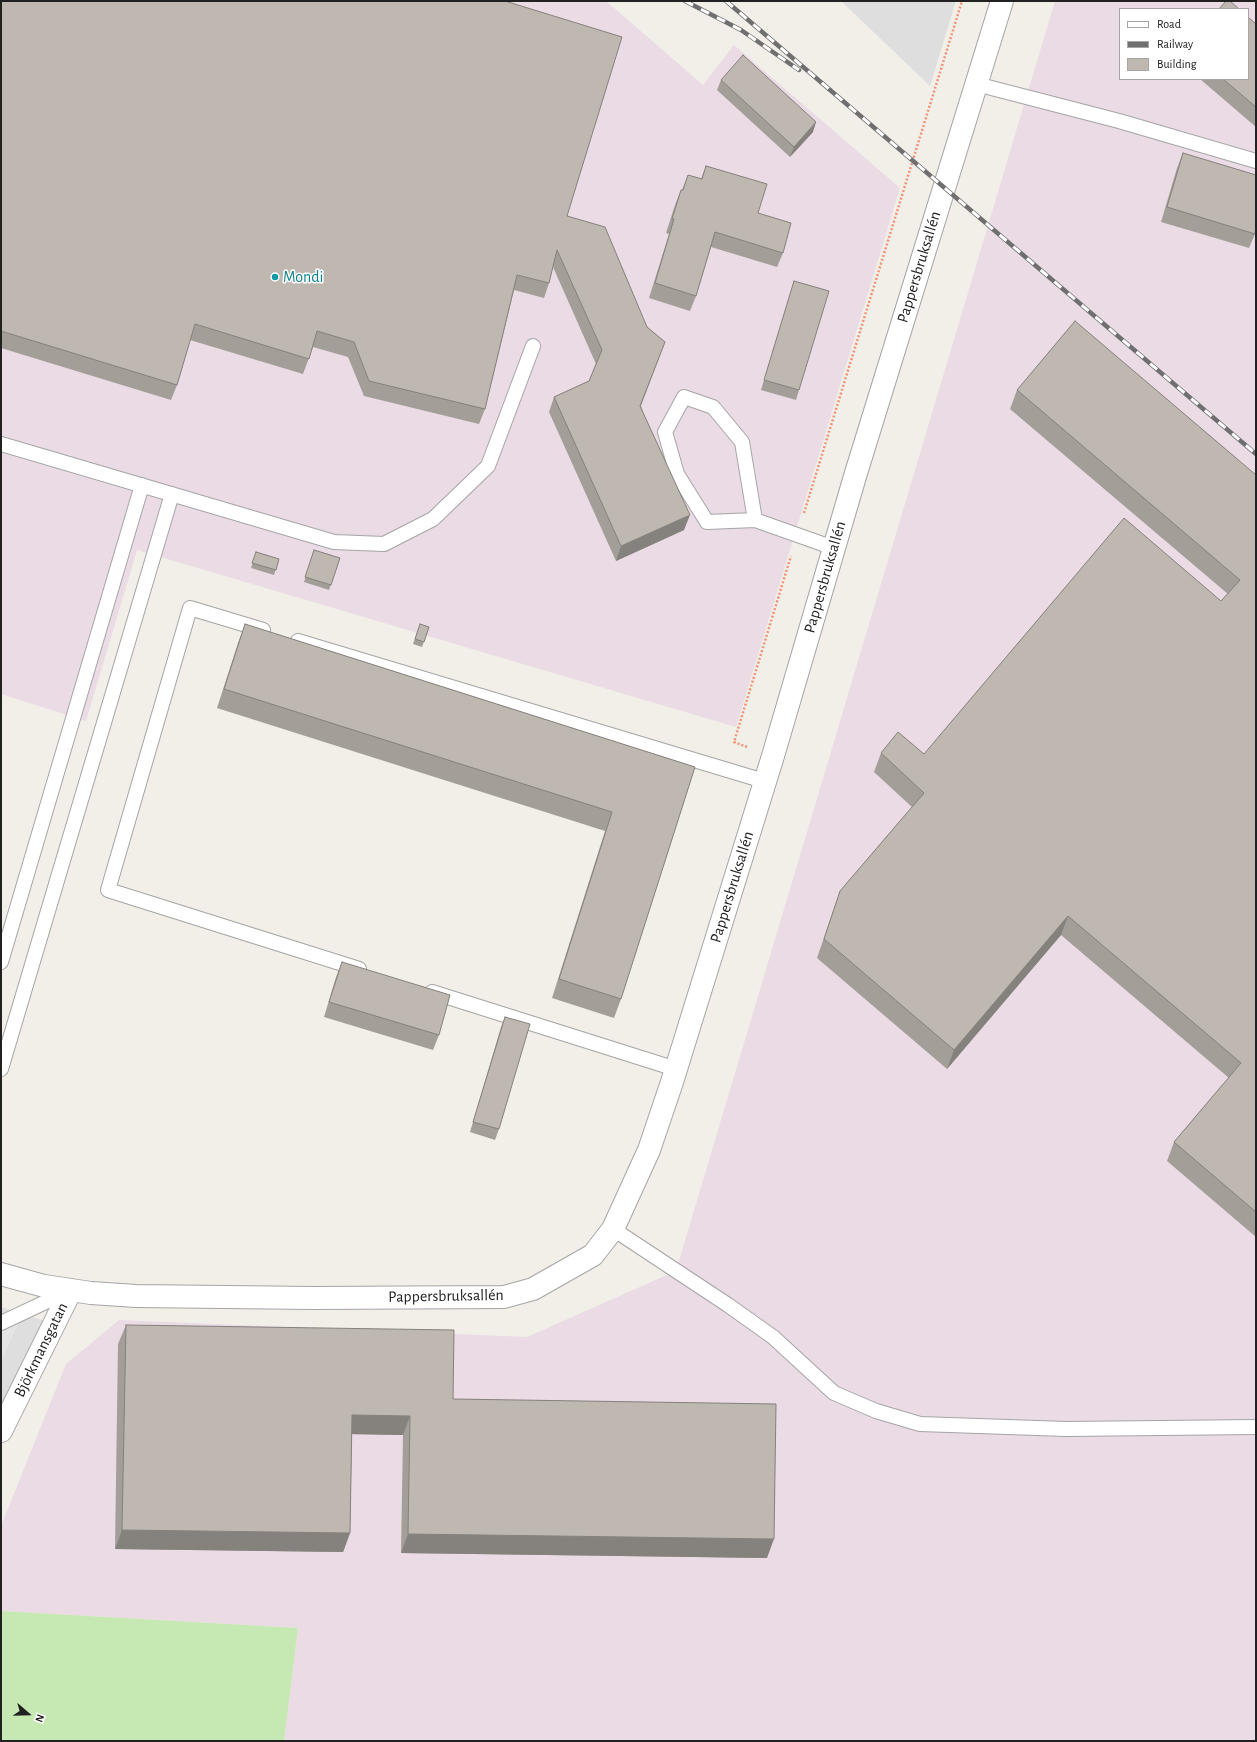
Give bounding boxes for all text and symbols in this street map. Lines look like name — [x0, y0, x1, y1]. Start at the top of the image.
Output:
legend — [1119, 8, 1249, 80]
text: Road — [1157, 18, 1181, 30]
text: Railway — [1157, 38, 1193, 50]
text: Building — [1157, 58, 1197, 70]
street label: Pappersbruksallén — [893, 209, 945, 325]
place label: Mondi — [283, 267, 323, 287]
marker: Mondi — [270, 272, 280, 282]
street label: Pappersbruksallén — [800, 519, 850, 635]
street label: Pappersbruksallén — [706, 829, 758, 945]
street label: Pappersbruksallén — [388, 1285, 504, 1307]
street label: Björkmansgatan — [10, 1300, 72, 1400]
north arrow — [8, 1694, 48, 1734]
text: N — [33, 1713, 46, 1724]

